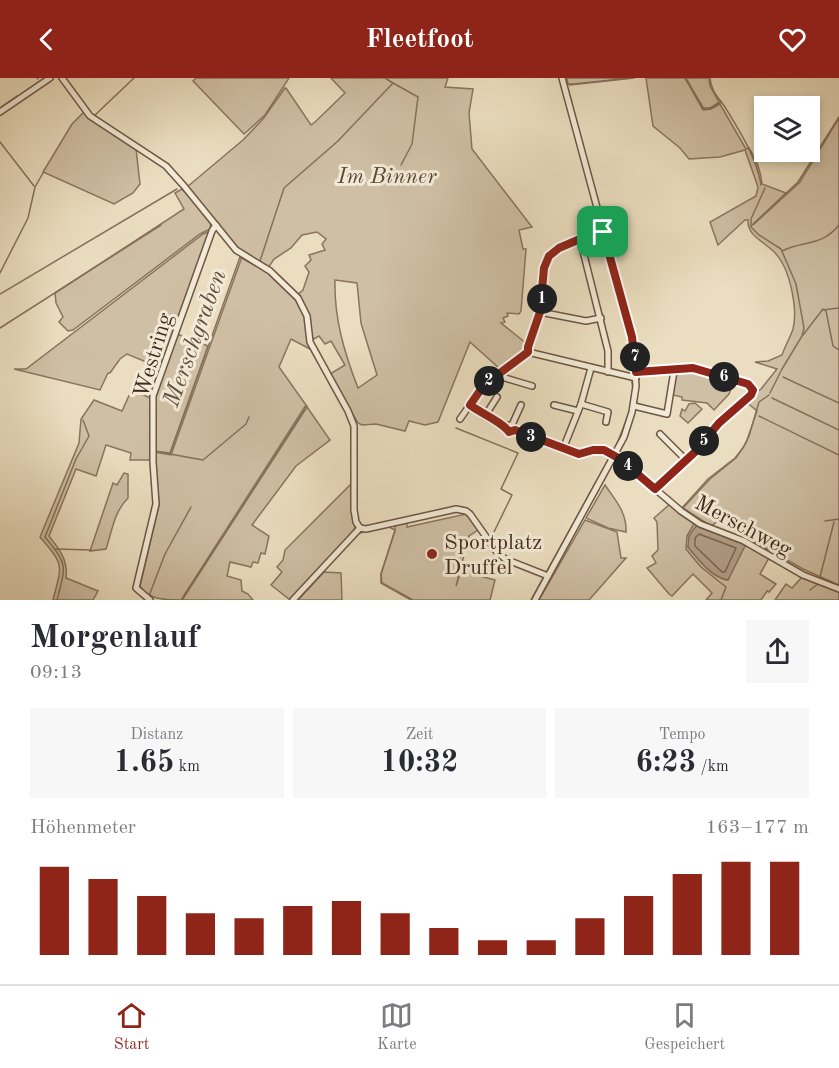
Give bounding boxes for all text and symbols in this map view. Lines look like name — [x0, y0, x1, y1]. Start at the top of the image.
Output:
icon: back — [30, 23, 63, 56]
icon: heart — [776, 23, 809, 56]
text: Fleetfoot — [365, 26, 474, 53]
map controls — [754, 96, 820, 162]
button: layers — [754, 96, 820, 162]
park label: Im Binner — [337, 166, 437, 188]
pin — [577, 206, 628, 257]
icon: arrive — [586, 215, 619, 248]
water label: Merschgraben — [160, 267, 232, 411]
pin: 1 — [527, 284, 557, 314]
text: 1 — [537, 291, 547, 307]
street label: Westring — [131, 310, 177, 401]
pin: 7 — [620, 342, 650, 372]
text: 7 — [630, 349, 640, 365]
pin: 6 — [709, 362, 739, 392]
pin: 2 — [474, 366, 504, 396]
text: 6 — [719, 369, 729, 385]
text: 2 — [484, 373, 494, 389]
pin: 3 — [516, 422, 546, 452]
pin: 5 — [689, 426, 719, 456]
text: 3 — [526, 429, 536, 445]
text: 5 — [699, 433, 709, 449]
pin: 4 — [613, 451, 643, 481]
text: 4 — [623, 458, 633, 474]
street label: Merschweg — [691, 492, 795, 562]
place label: Sportplatz Druffel — [444, 532, 542, 579]
marker: Sportplatz Druffel — [425, 547, 439, 561]
button: share — [746, 620, 809, 683]
text: Morgenlauf — [30, 622, 199, 655]
text: 09:13 — [30, 663, 82, 683]
text: Distanz — [130, 727, 183, 743]
text: Zeit — [406, 727, 433, 743]
text: Tempo — [659, 727, 705, 743]
text: 1.65 — [114, 748, 174, 778]
text: 10:32 — [380, 748, 458, 778]
text: 6:23 — [636, 748, 696, 778]
text: km — [174, 759, 200, 775]
text: /km — [696, 759, 729, 775]
text: Höhenmeter — [30, 818, 136, 838]
text: 163–177 m — [706, 818, 809, 838]
tab: Start — [114, 999, 149, 1055]
tab: Karte — [377, 999, 417, 1055]
tab: Gespeichert — [644, 999, 725, 1055]

